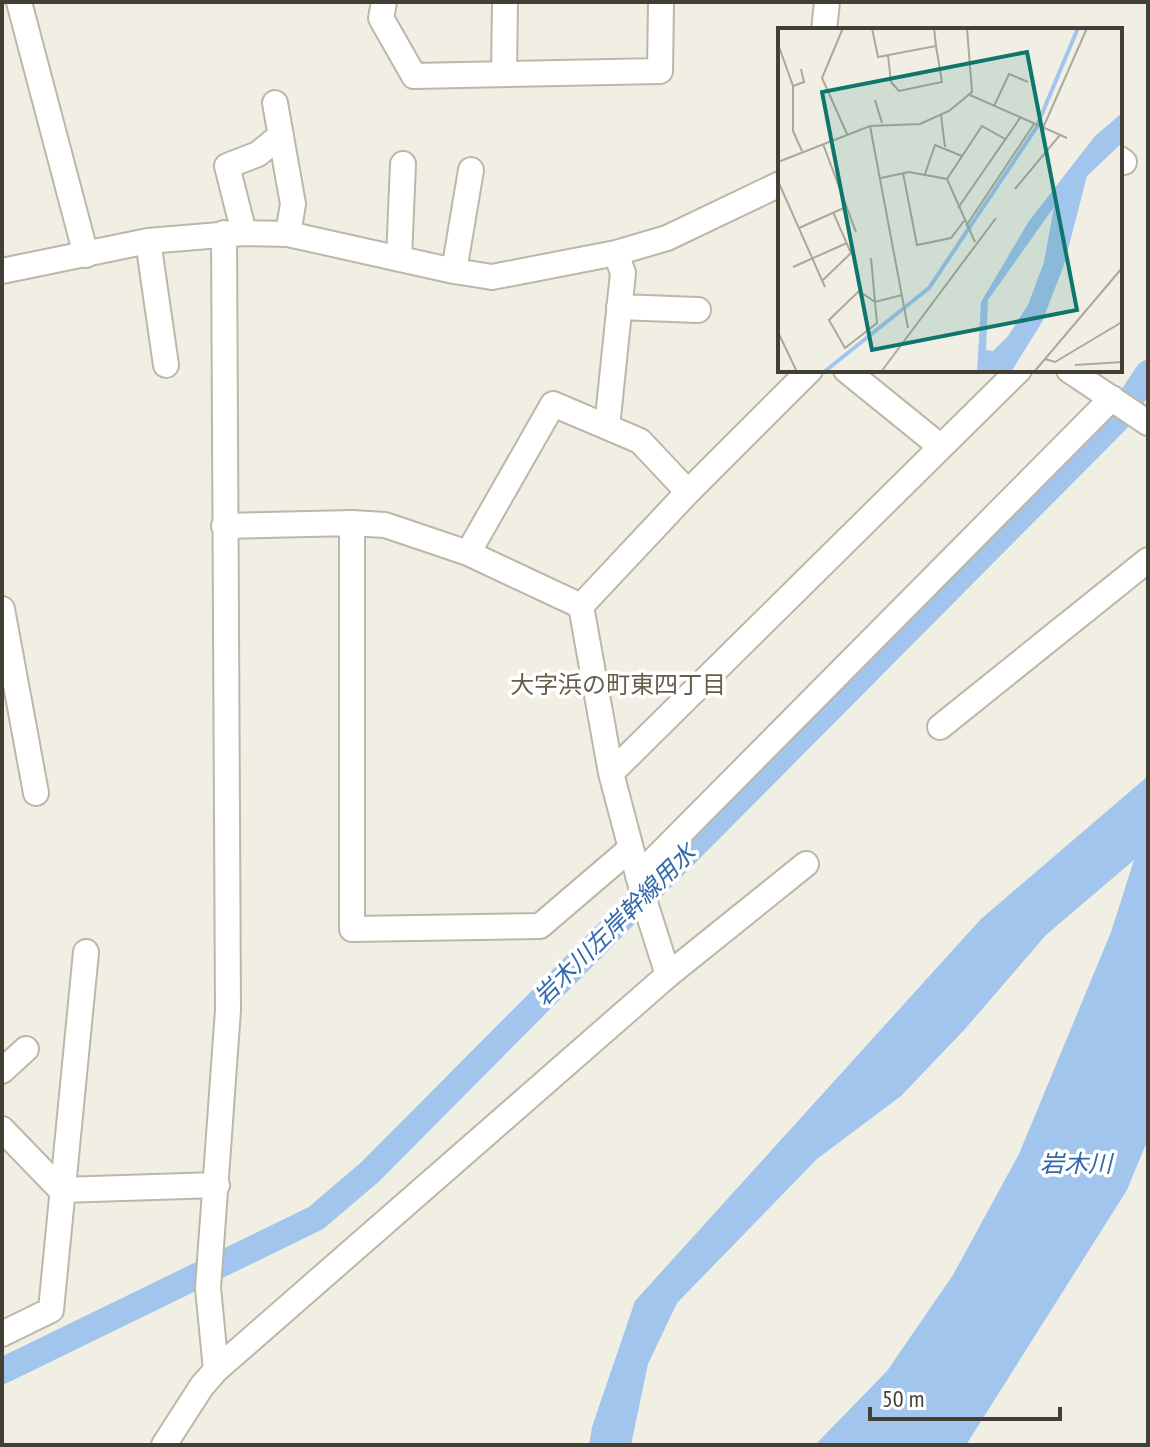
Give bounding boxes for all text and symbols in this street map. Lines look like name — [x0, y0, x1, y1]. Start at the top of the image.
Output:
inset map — [778, 28, 1122, 372]
district label: 大字浜の町東四丁目 — [510, 669, 726, 700]
water label: 岩木川左岸幹線用水 — [527, 835, 704, 1012]
water label: 岩木川 — [1040, 1148, 1115, 1179]
scale bar — [870, 1371, 1060, 1421]
text: 50 m — [882, 1383, 924, 1414]

